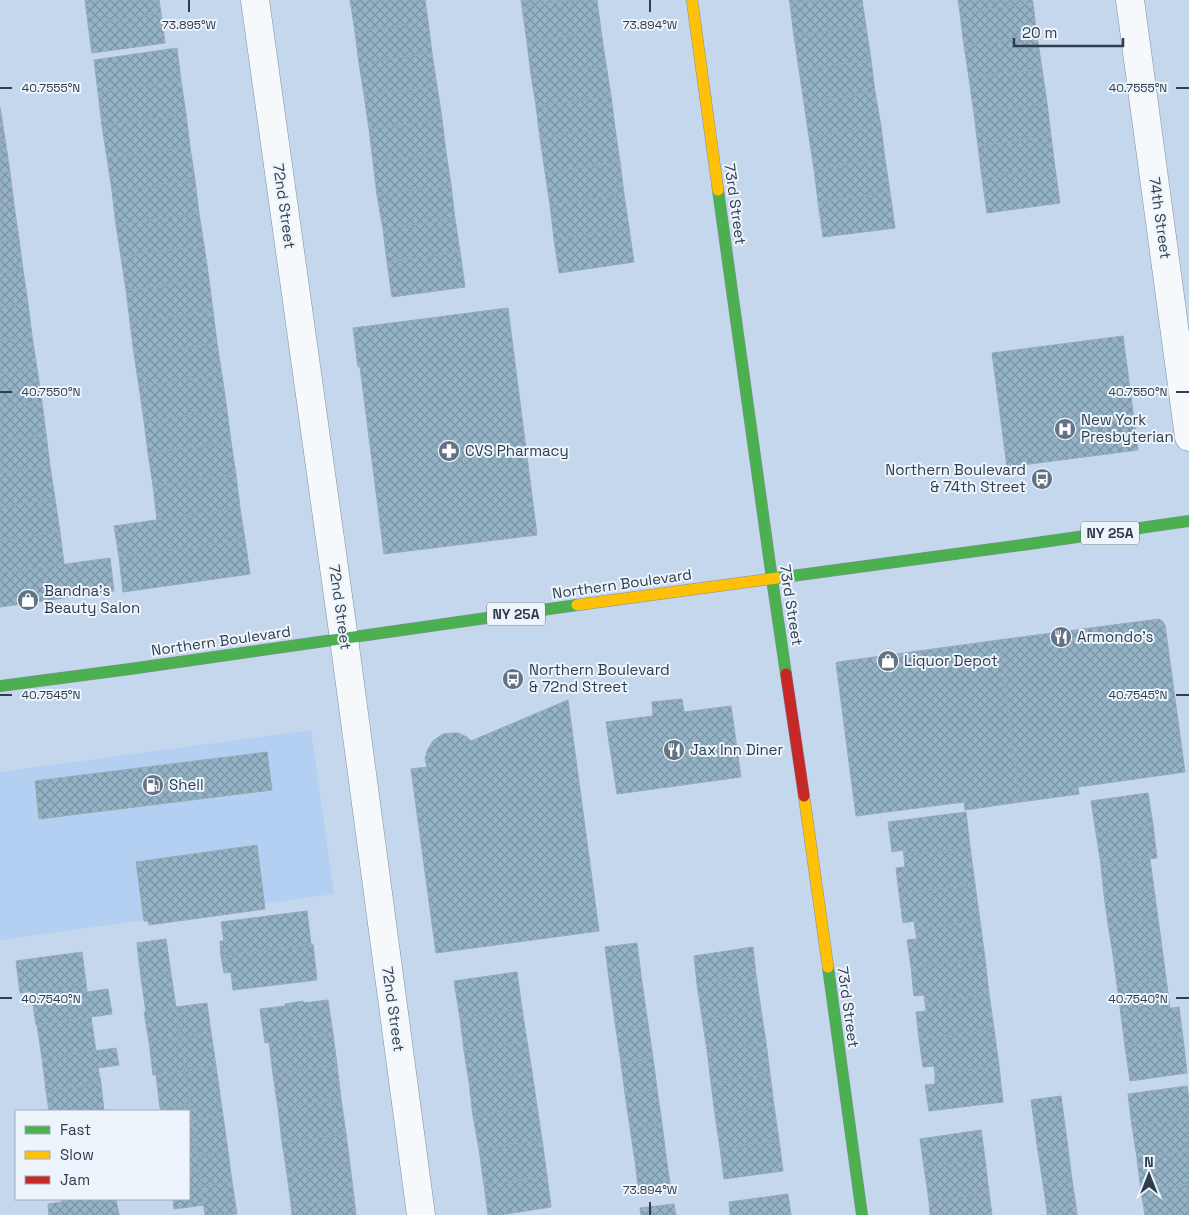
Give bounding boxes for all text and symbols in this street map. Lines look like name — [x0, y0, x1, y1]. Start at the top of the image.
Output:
scale bar — [1014, 15, 1123, 47]
text: 73.895°W — [162, 17, 217, 33]
text: 73.894°W — [623, 17, 678, 33]
text: 20 m — [1022, 23, 1057, 42]
text: 40.7555°N — [22, 80, 80, 96]
text: 40.7555°N — [1109, 80, 1167, 96]
street label: 72nd Street — [269, 162, 300, 250]
street label: 73rd Street — [720, 162, 751, 246]
street label: 74th Street — [1145, 176, 1176, 260]
text: 40.7550°N — [22, 384, 81, 400]
text: 40.7550°N — [1109, 384, 1168, 400]
place label: New York Presbyterian — [1081, 410, 1174, 446]
hospital icon: New York Presbyterian — [1053, 417, 1077, 441]
pharmacy icon: CVS Pharmacy — [437, 439, 461, 463]
place label: CVS Pharmacy — [465, 441, 569, 460]
place label: Northern Boulevard & 74th Street — [885, 460, 1026, 496]
bus stop icon: Northern Boulevard & 74th Street — [1030, 467, 1054, 491]
road number: NY 25A — [1081, 522, 1139, 544]
street label: 72nd Street — [325, 563, 356, 651]
street label: 73rd Street — [776, 563, 807, 647]
street label: Northern Boulevard — [551, 564, 693, 603]
place label: Bandna's Beauty Salon — [44, 581, 140, 617]
shop icon: Bandna's Beauty Salon — [16, 588, 40, 612]
road number: NY 25A — [487, 602, 545, 626]
street label: Northern Boulevard — [150, 621, 292, 660]
restaurant icon: Armondo's — [1049, 625, 1073, 649]
place label: Armondo's — [1077, 627, 1154, 646]
shop icon: Liquor Depot — [876, 649, 900, 673]
place label: Liquor Depot — [904, 651, 998, 670]
place label: Northern Boulevard & 72nd Street — [529, 660, 670, 696]
bus stop icon: Northern Boulevard & 72nd Street — [501, 667, 525, 691]
text: 40.7545°N — [22, 687, 80, 703]
text: 40.7545°N — [1109, 687, 1167, 703]
restaurant icon: Jax Inn Diner — [662, 738, 686, 762]
place label: Jax Inn Diner — [690, 740, 784, 759]
fuel station icon: Shell — [141, 773, 165, 797]
place label: Shell — [169, 775, 204, 794]
street label: 72nd Street — [378, 965, 409, 1053]
street label: 73rd Street — [833, 965, 864, 1049]
text: 40.7540°N — [21, 991, 81, 1007]
text: 40.7540°N — [1108, 991, 1168, 1007]
legend — [15, 1110, 190, 1200]
text: Fast — [60, 1120, 91, 1139]
text: Slow — [60, 1145, 94, 1164]
north arrow — [1124, 1150, 1174, 1200]
text: N — [1144, 1153, 1154, 1171]
text: Jam — [60, 1170, 90, 1189]
text: 73.894°W — [623, 1182, 678, 1198]

